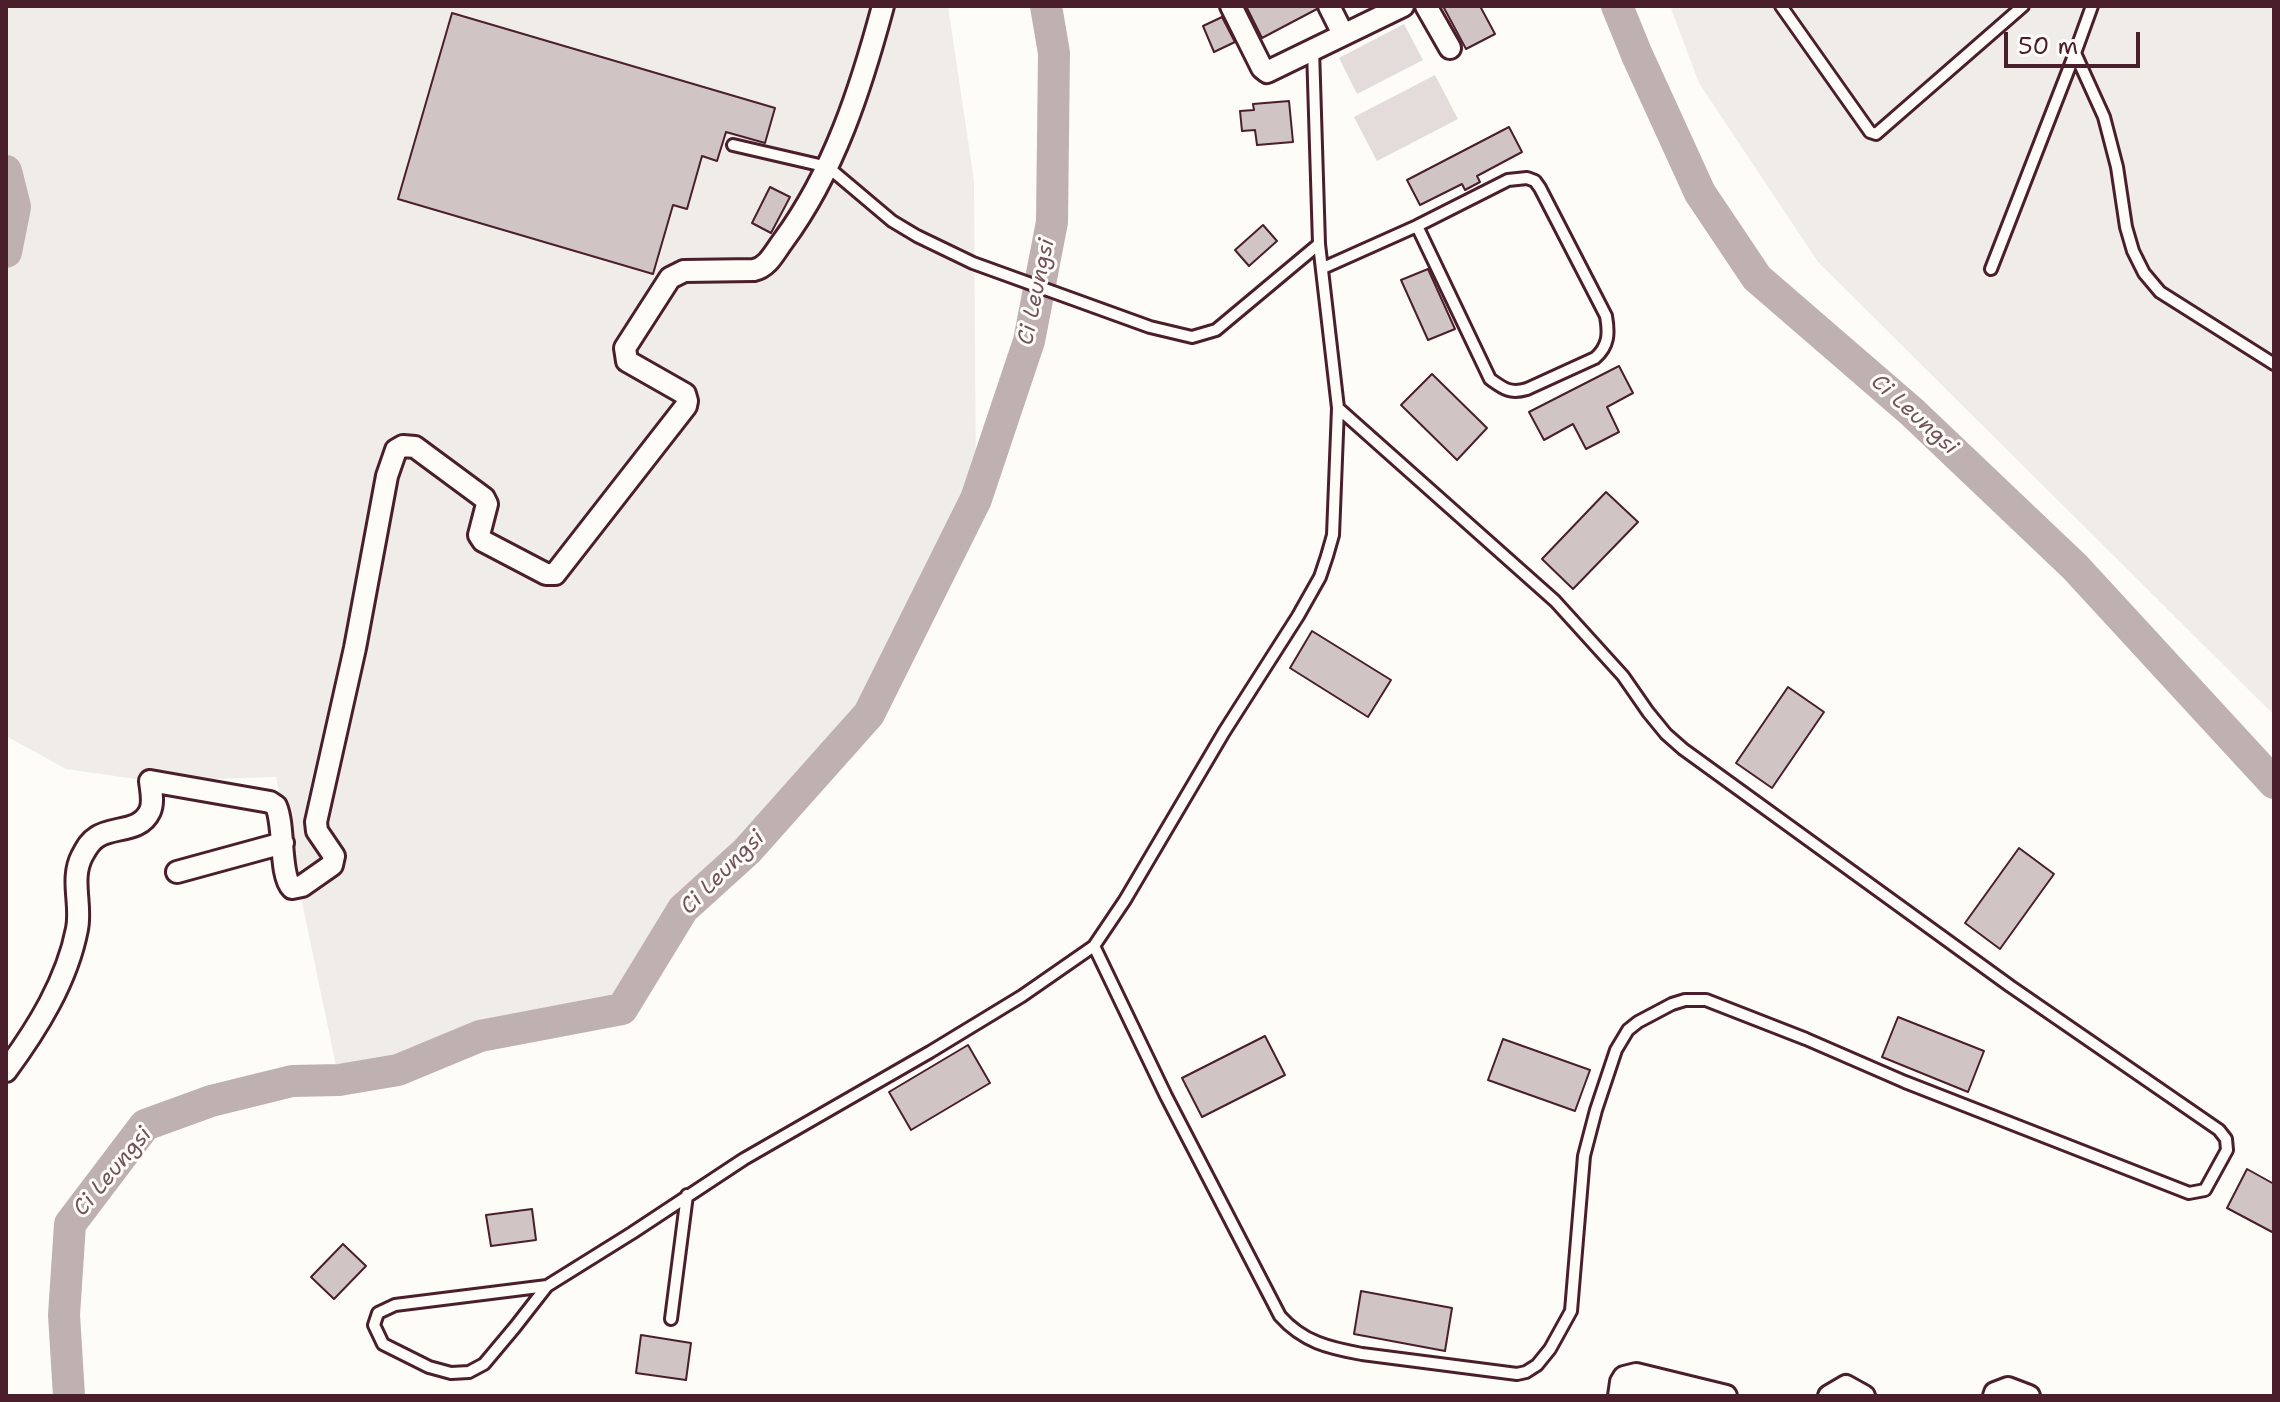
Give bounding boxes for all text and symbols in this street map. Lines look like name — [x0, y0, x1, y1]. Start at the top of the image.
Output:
scale bar — [2008, 16, 2144, 66]
text: 50 m — [2018, 30, 2078, 62]
water label: Ci Leungsi — [1013, 236, 1061, 348]
water label: Ci Leungsi — [1865, 369, 1963, 461]
water label: Ci Leungsi — [676, 826, 770, 920]
water label: Ci Leungsi — [68, 1122, 158, 1222]

